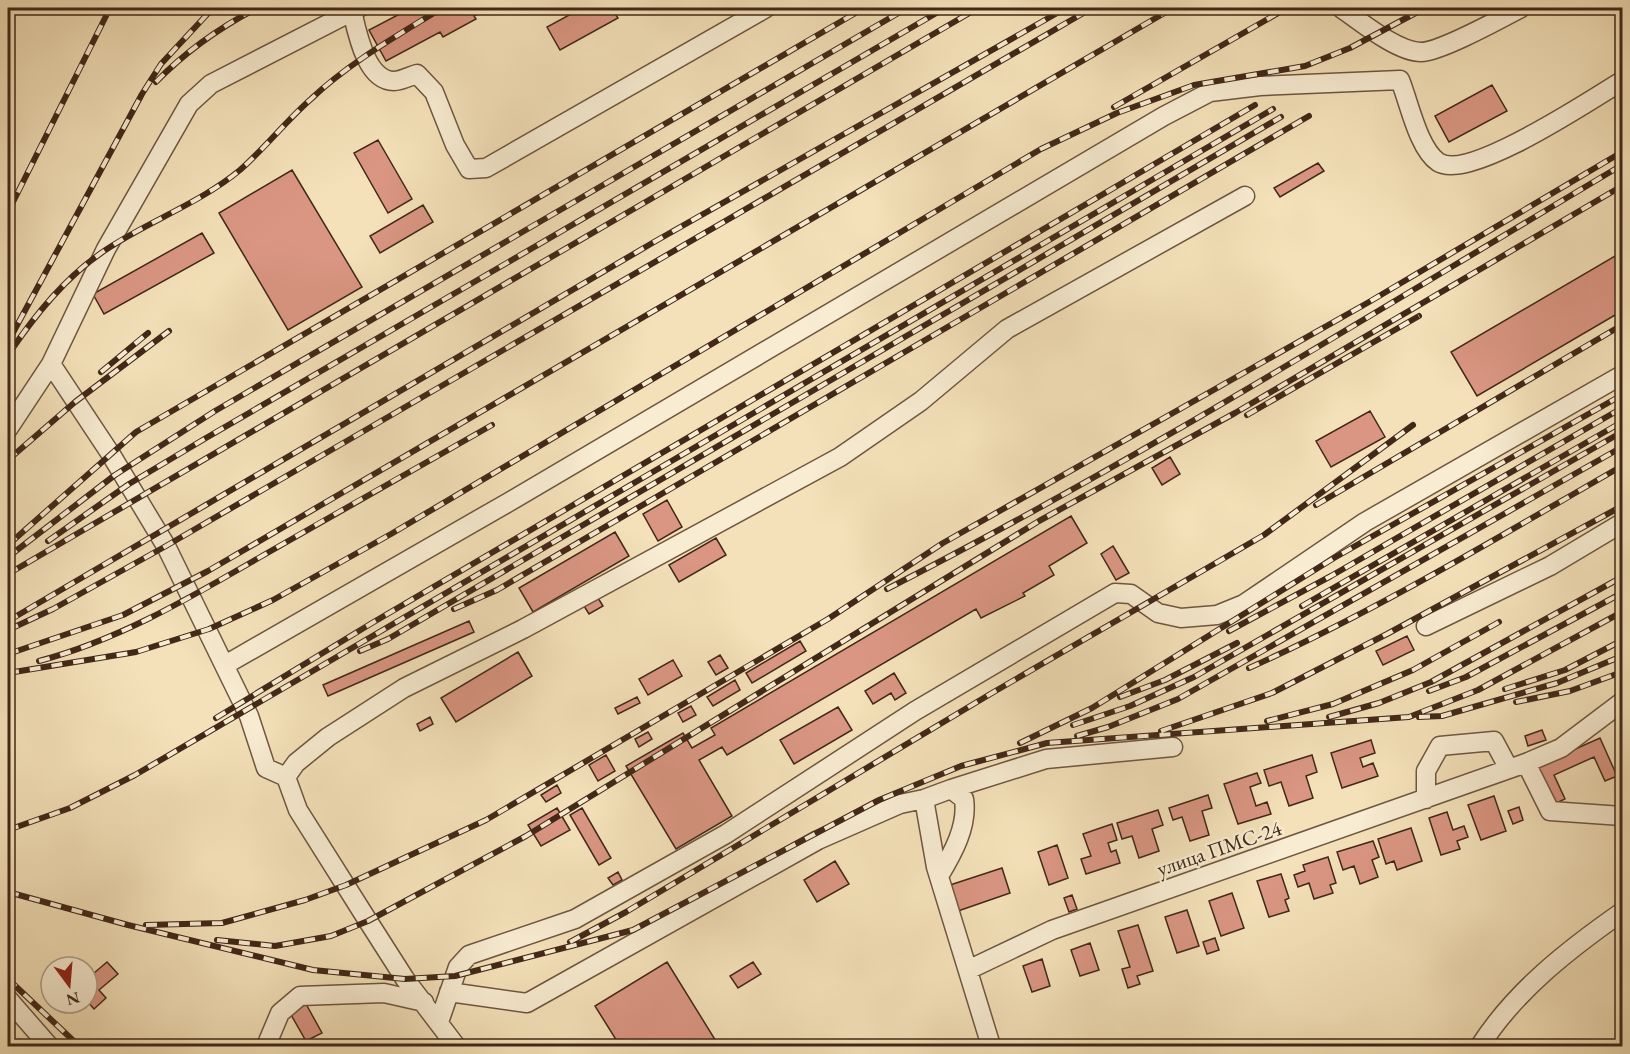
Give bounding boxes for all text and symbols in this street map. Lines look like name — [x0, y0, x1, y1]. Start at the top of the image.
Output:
street label: улица ПМС-24 — [1153, 814, 1286, 882]
north arrow — [39, 955, 99, 1015]
text: N — [64, 987, 82, 1011]

